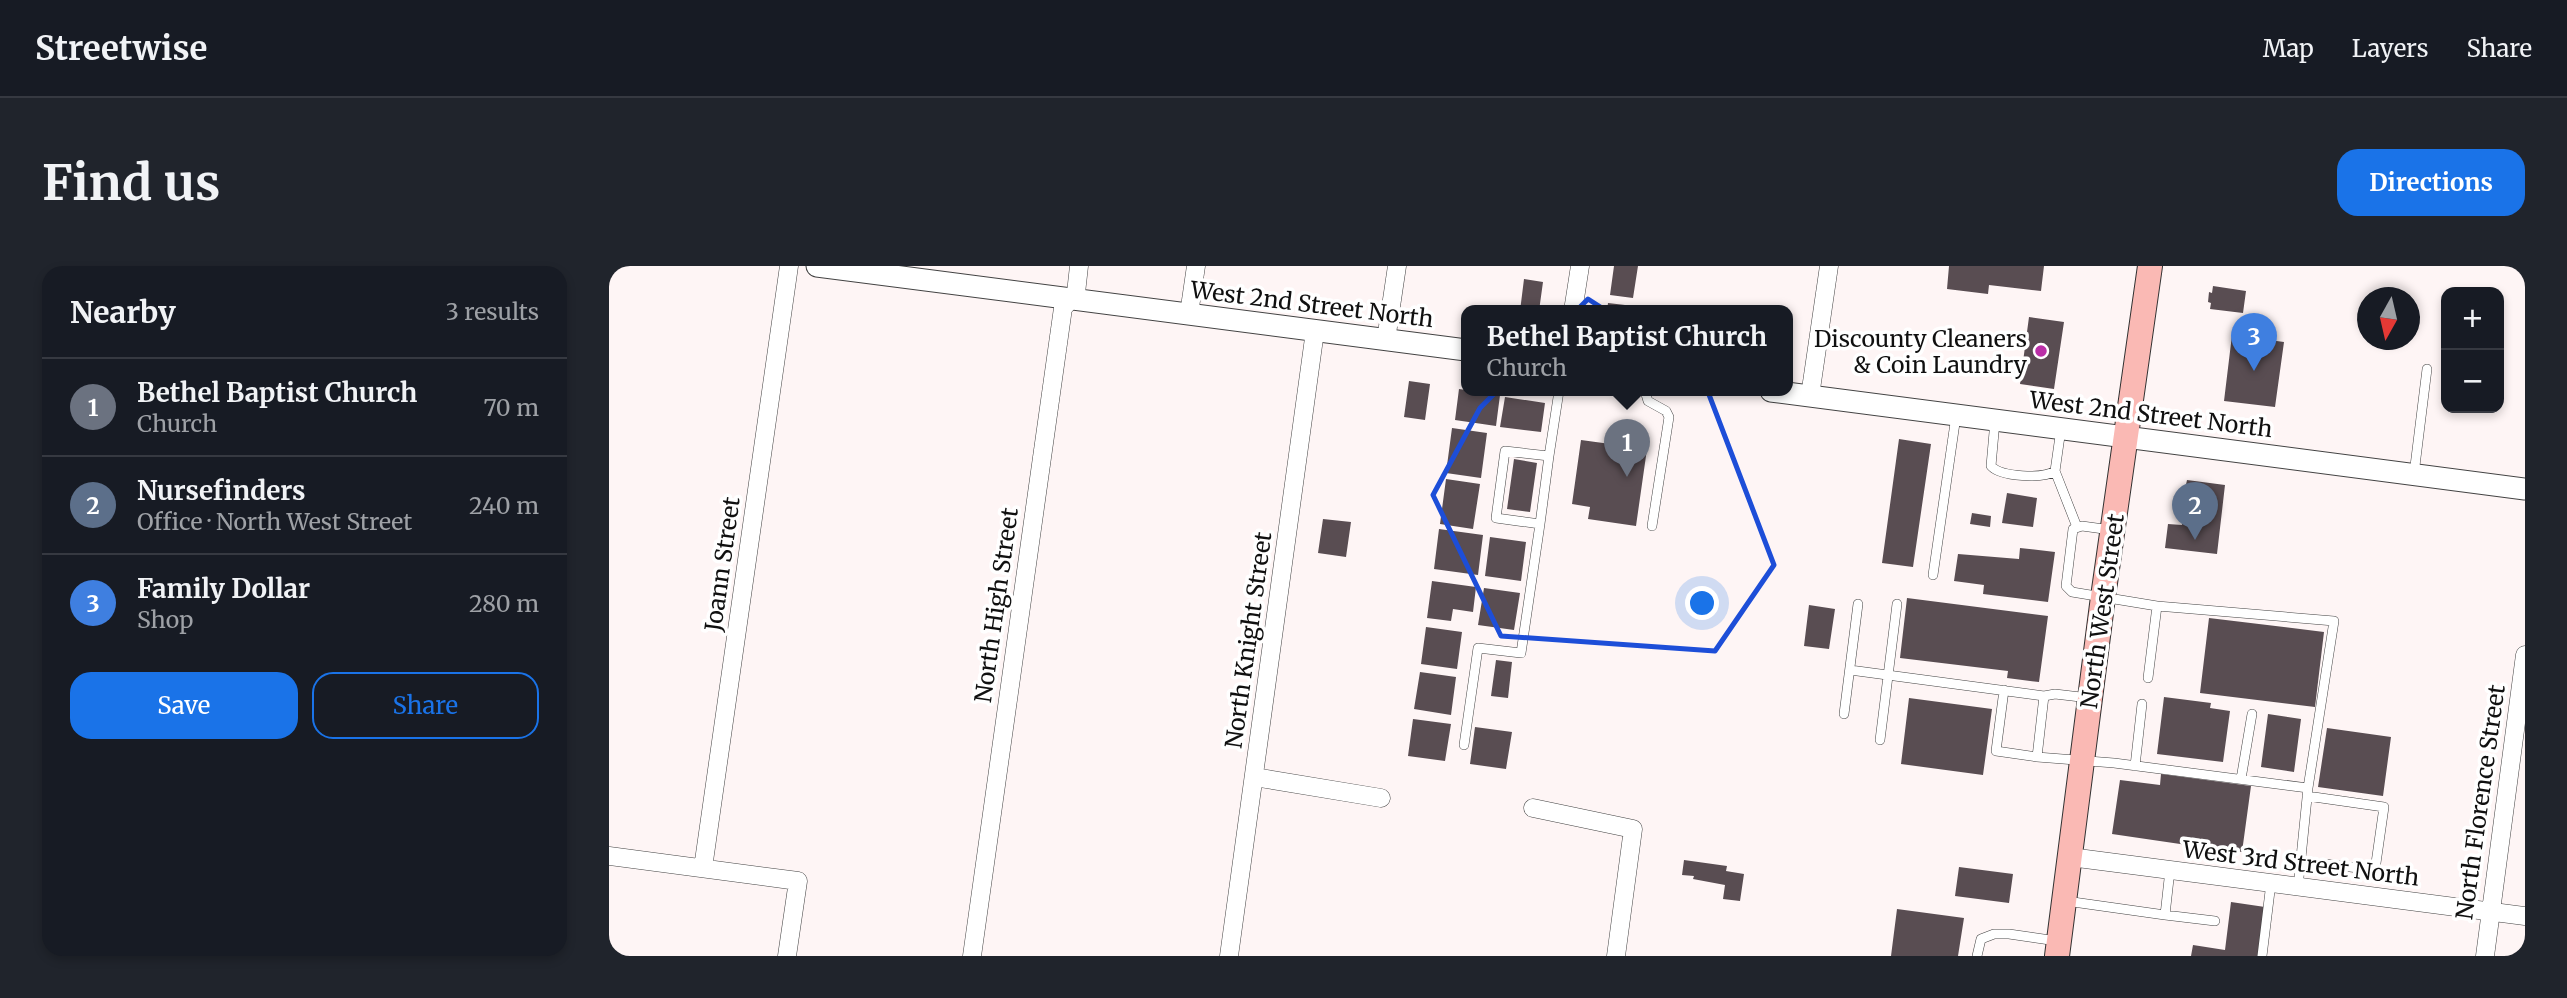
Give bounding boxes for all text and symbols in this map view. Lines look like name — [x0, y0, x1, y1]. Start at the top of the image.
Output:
text: Streetwise — [35, 28, 207, 69]
text: Map — [2263, 33, 2314, 64]
text: Layers — [2352, 33, 2428, 64]
text: Share — [2466, 33, 2532, 64]
button: Directions — [2337, 149, 2525, 216]
text: Find us — [42, 152, 220, 213]
street label: West 2nd Street North — [1188, 275, 1435, 333]
north arrow — [2357, 287, 2420, 350]
map controls — [2441, 287, 2504, 413]
button: + — [2441, 287, 2504, 350]
text: Nearby — [70, 293, 176, 331]
text: 3 results — [446, 297, 539, 326]
popup — [1461, 305, 1793, 396]
pin: 3 — [2231, 313, 2277, 371]
text: Bethel Baptist Church — [1487, 320, 1767, 353]
place label: Discounty Cleaners & Coin Laundry — [1814, 324, 2028, 379]
marker: Discounty Cleaners & Coin Laundry — [2033, 343, 2049, 359]
button: − — [2441, 350, 2504, 413]
text: Church — [1487, 353, 1567, 382]
text: Bethel Baptist Church — [137, 376, 417, 409]
street label: West 2nd Street North — [2027, 385, 2274, 443]
text: 1 — [88, 393, 98, 422]
text: 70 m — [483, 393, 539, 422]
text: Church — [137, 409, 217, 438]
pin: 1 — [1604, 419, 1650, 477]
text: Nursefinders — [137, 474, 306, 507]
pin: 2 — [2172, 482, 2218, 540]
text: 2 — [86, 491, 100, 520]
text: 240 m — [469, 491, 539, 520]
street label: Joann Street — [698, 495, 746, 634]
street label: North High Street — [968, 506, 1024, 704]
text: Office · North West Street — [137, 507, 412, 536]
street label: North West Street — [2074, 512, 2130, 710]
street label: North Knight Street — [1218, 530, 1278, 750]
text: Family Dollar — [137, 572, 310, 605]
your location — [1685, 586, 1719, 620]
text: 3 — [86, 589, 100, 618]
text: 280 m — [469, 589, 539, 618]
text: Shop — [137, 605, 193, 634]
button: Save — [70, 672, 298, 739]
button: Share — [312, 672, 539, 739]
street label: North Florence Street — [2449, 683, 2511, 921]
street label: West 3rd Street North — [2180, 834, 2421, 892]

